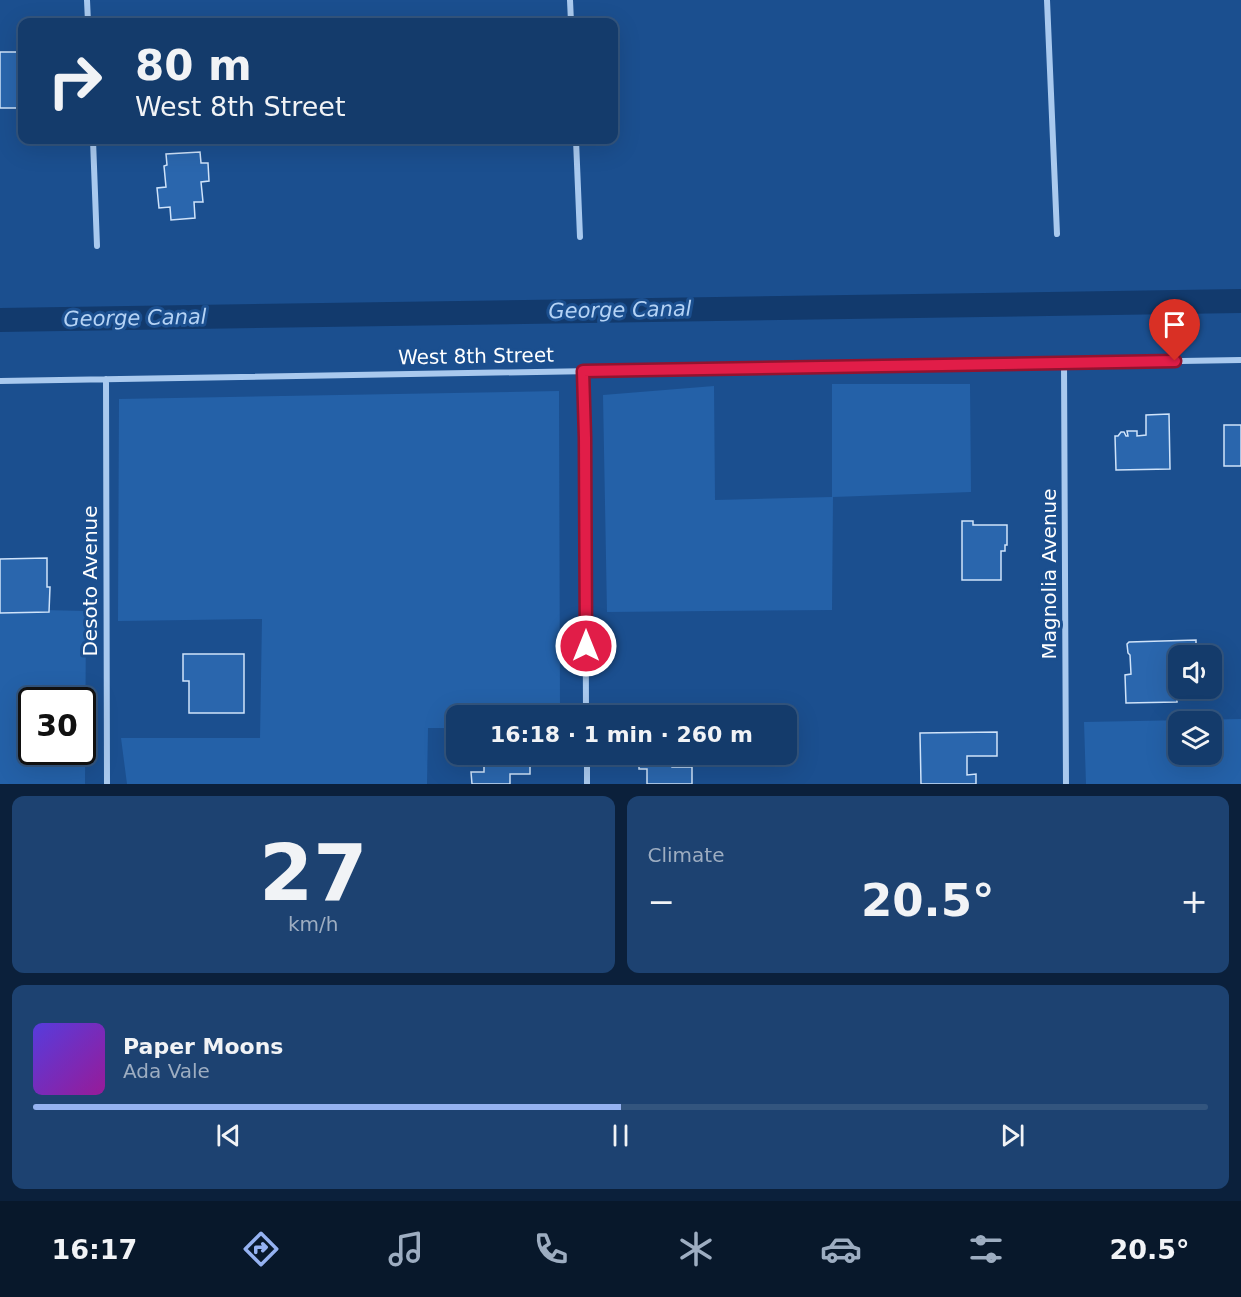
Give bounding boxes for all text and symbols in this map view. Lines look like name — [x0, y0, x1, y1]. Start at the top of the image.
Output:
text: 80 m — [135, 41, 252, 90]
icon: right — [36, 42, 114, 120]
text: West 8th Street — [135, 91, 345, 122]
water label: George Canal — [548, 297, 692, 323]
pin — [1149, 299, 1200, 361]
water label: George Canal — [63, 305, 207, 331]
icon: arrive — [1158, 308, 1191, 341]
street label: West 8th Street — [398, 343, 554, 369]
street label: Magnolia Avenue — [1037, 488, 1061, 660]
street label: Desoto Avenue — [78, 505, 102, 657]
position arrow — [554, 614, 618, 678]
map controls — [1168, 645, 1222, 765]
button: sound — [1168, 645, 1222, 699]
speed limit sign: 30 — [18, 687, 96, 765]
button: layers — [1168, 711, 1222, 765]
text: 16:18 · 1 min · 260 m — [490, 722, 753, 747]
text: 27 — [259, 828, 368, 918]
text: Climate — [648, 843, 724, 867]
text: 20.5° — [861, 874, 995, 927]
text: − — [648, 882, 675, 921]
text: + — [1180, 882, 1208, 921]
text: km/h — [288, 912, 338, 936]
text: Paper Moons — [123, 1034, 283, 1059]
text: Ada Vale — [123, 1059, 210, 1083]
icon: previous — [212, 1119, 245, 1152]
icon: pause — [604, 1119, 637, 1152]
icon: next — [996, 1119, 1029, 1152]
icon: directions — [240, 1228, 282, 1270]
icon: music — [385, 1228, 427, 1270]
icon: phone — [530, 1228, 572, 1270]
icon: climate — [675, 1228, 717, 1270]
icon: car — [820, 1228, 862, 1270]
icon: filters — [965, 1228, 1007, 1270]
text: 16:17 — [51, 1234, 137, 1265]
text: 20.5° — [1109, 1234, 1190, 1265]

